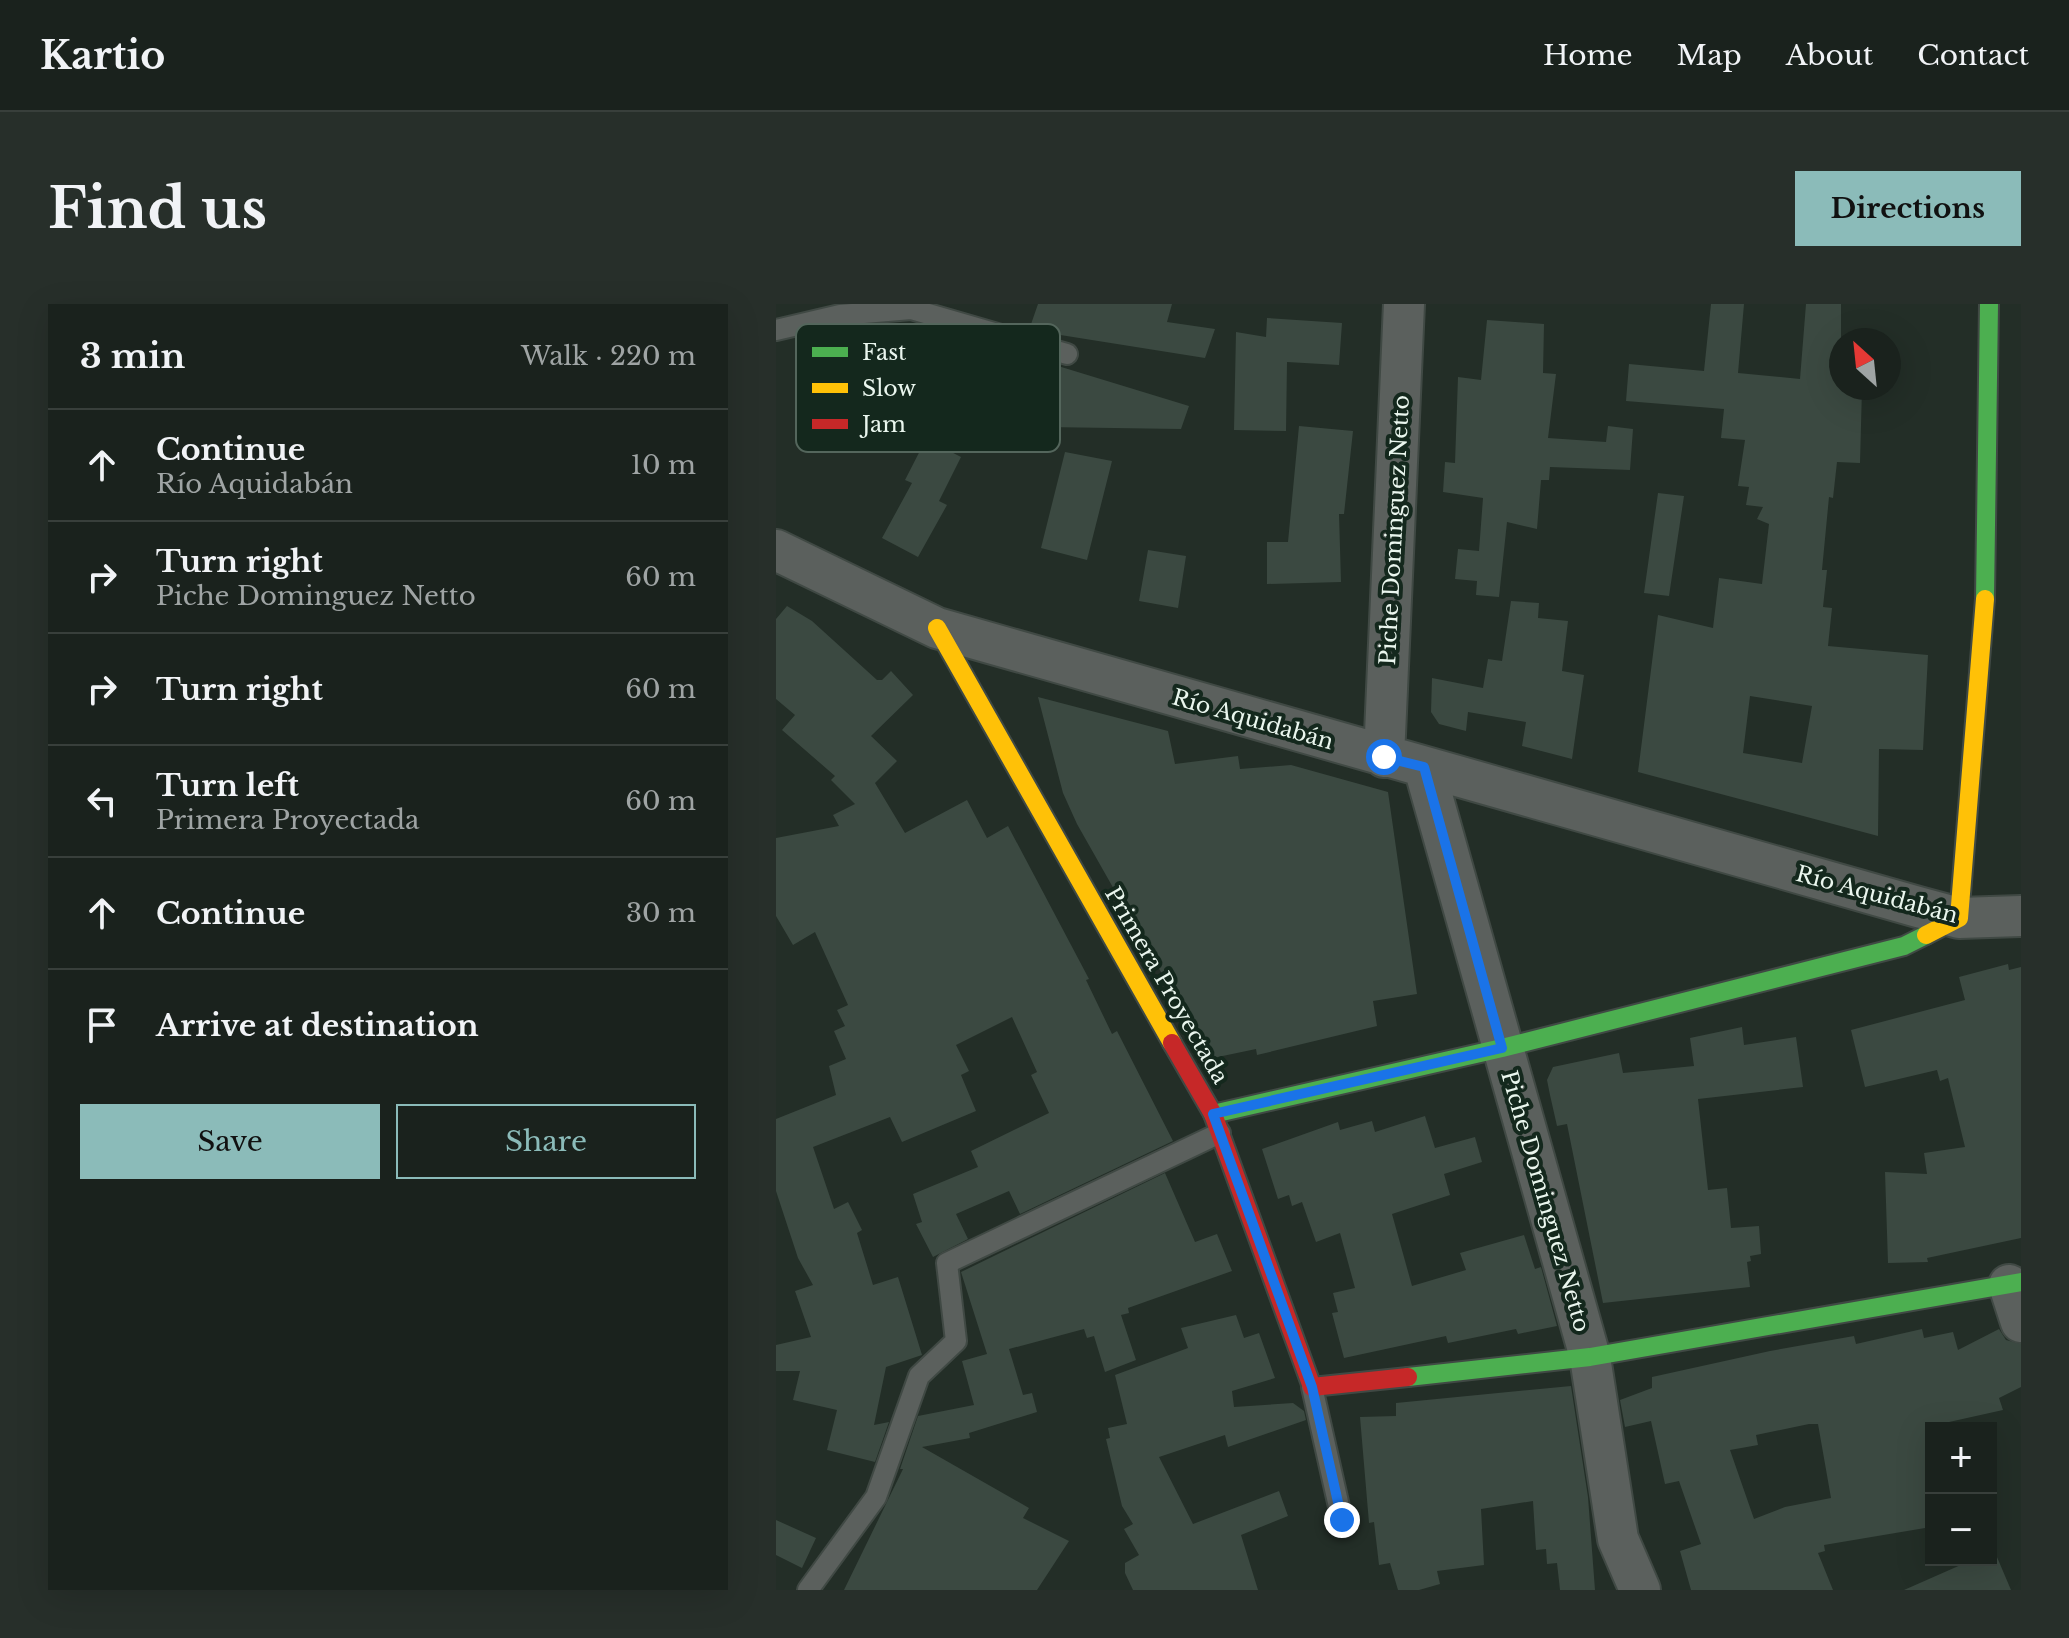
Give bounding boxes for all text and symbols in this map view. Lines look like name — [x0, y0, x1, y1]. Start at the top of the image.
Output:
text: Kartio — [40, 32, 165, 79]
text: Home — [1543, 38, 1633, 73]
text: Map — [1677, 38, 1742, 73]
text: About — [1786, 38, 1873, 73]
text: Contact — [1917, 38, 2029, 73]
button: Directions — [1795, 171, 2021, 246]
text: Find us — [48, 174, 267, 243]
legend — [796, 324, 1060, 452]
north arrow — [1829, 328, 1901, 400]
text: 3 min — [80, 335, 185, 377]
text: Fast — [862, 339, 907, 366]
text: Walk · 220 m — [521, 340, 696, 372]
text: Slow — [862, 375, 916, 402]
street label: Piche Dominguez Netto — [1374, 394, 1415, 666]
text: Jam — [859, 411, 906, 438]
text: Continue — [156, 431, 305, 468]
icon: ahead — [80, 443, 124, 487]
text: 10 m — [630, 449, 696, 481]
text: Río Aquidabán — [156, 468, 353, 500]
text: Turn right — [156, 543, 323, 580]
icon: right — [80, 555, 124, 599]
text: 60 m — [625, 561, 696, 593]
text: Piche Dominguez Netto — [156, 580, 476, 612]
icon: right — [80, 667, 124, 711]
text: Turn right — [156, 671, 323, 708]
text: 60 m — [625, 673, 696, 705]
street label: Río Aquidabán — [1169, 684, 1337, 755]
route start — [1366, 739, 1402, 775]
text: Turn left — [156, 767, 299, 804]
icon: left — [80, 779, 124, 823]
text: 60 m — [625, 785, 696, 817]
text: Primera Proyectada — [156, 804, 419, 836]
street label: Río Aquidabán — [1793, 860, 1961, 929]
street label: Primera Proyectada — [1099, 882, 1234, 1089]
icon: ahead — [80, 891, 124, 935]
text: Continue — [156, 895, 305, 932]
text: 30 m — [626, 897, 696, 929]
icon: arrive — [80, 1003, 124, 1047]
text: Arrive at destination — [156, 1007, 479, 1044]
street label: Piche Dominguez Netto — [1495, 1067, 1596, 1335]
button: Save — [80, 1104, 380, 1179]
button: Share — [396, 1104, 696, 1179]
map controls — [1925, 1422, 1997, 1566]
button: + — [1925, 1422, 1997, 1494]
button: − — [1925, 1494, 1997, 1566]
route end — [1324, 1502, 1360, 1538]

